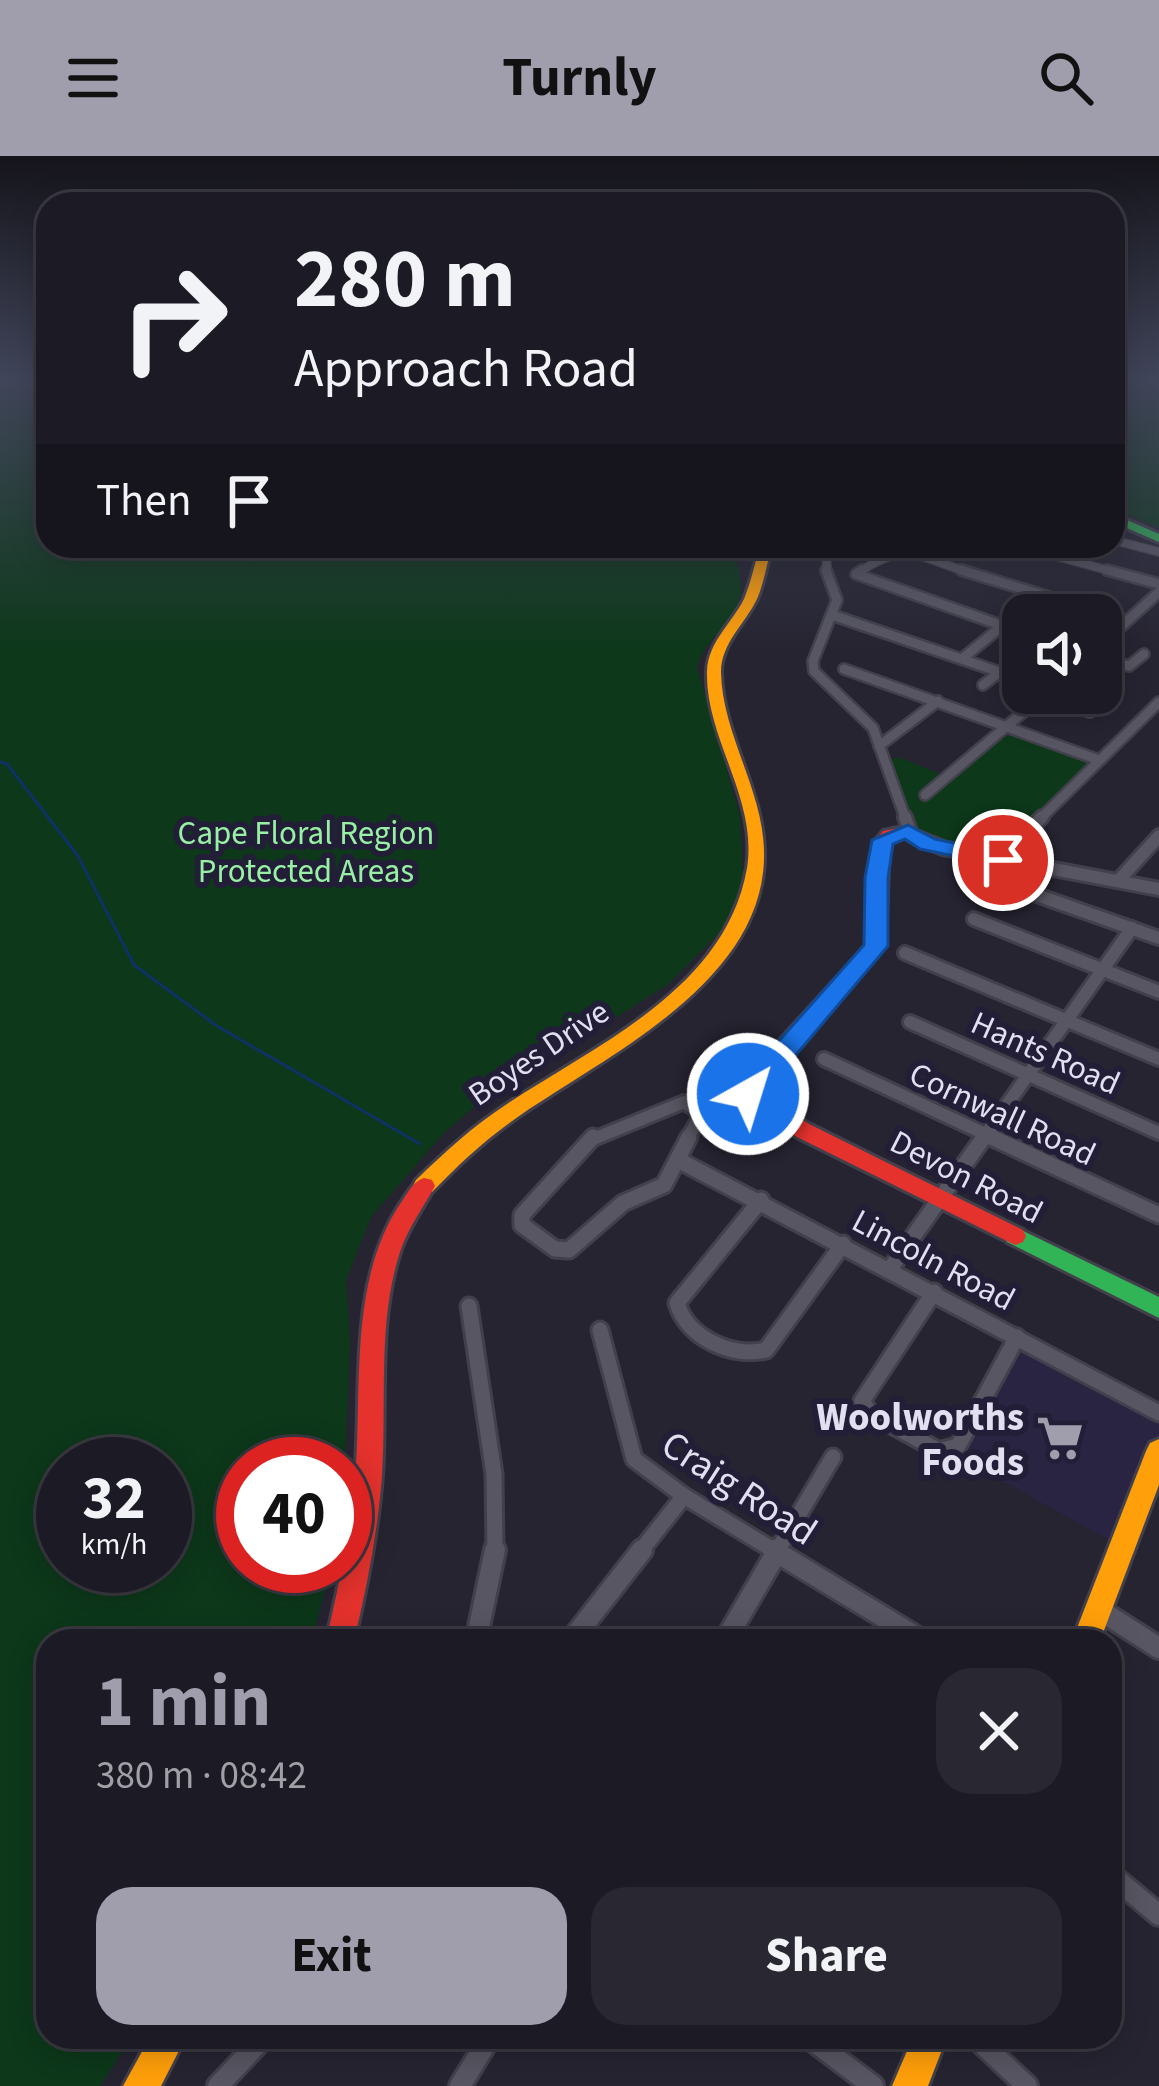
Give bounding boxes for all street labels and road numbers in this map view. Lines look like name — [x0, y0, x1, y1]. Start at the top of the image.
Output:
street label: Boyes Drive — [459, 989, 619, 1118]
street label: Hants Road — [964, 1000, 1127, 1107]
street label: Cornwall Road — [902, 1051, 1103, 1178]
street label: Devon Road — [882, 1119, 1051, 1236]
street label: Lincoln Road — [844, 1198, 1023, 1323]
street label: Craig Road — [650, 1417, 828, 1560]

